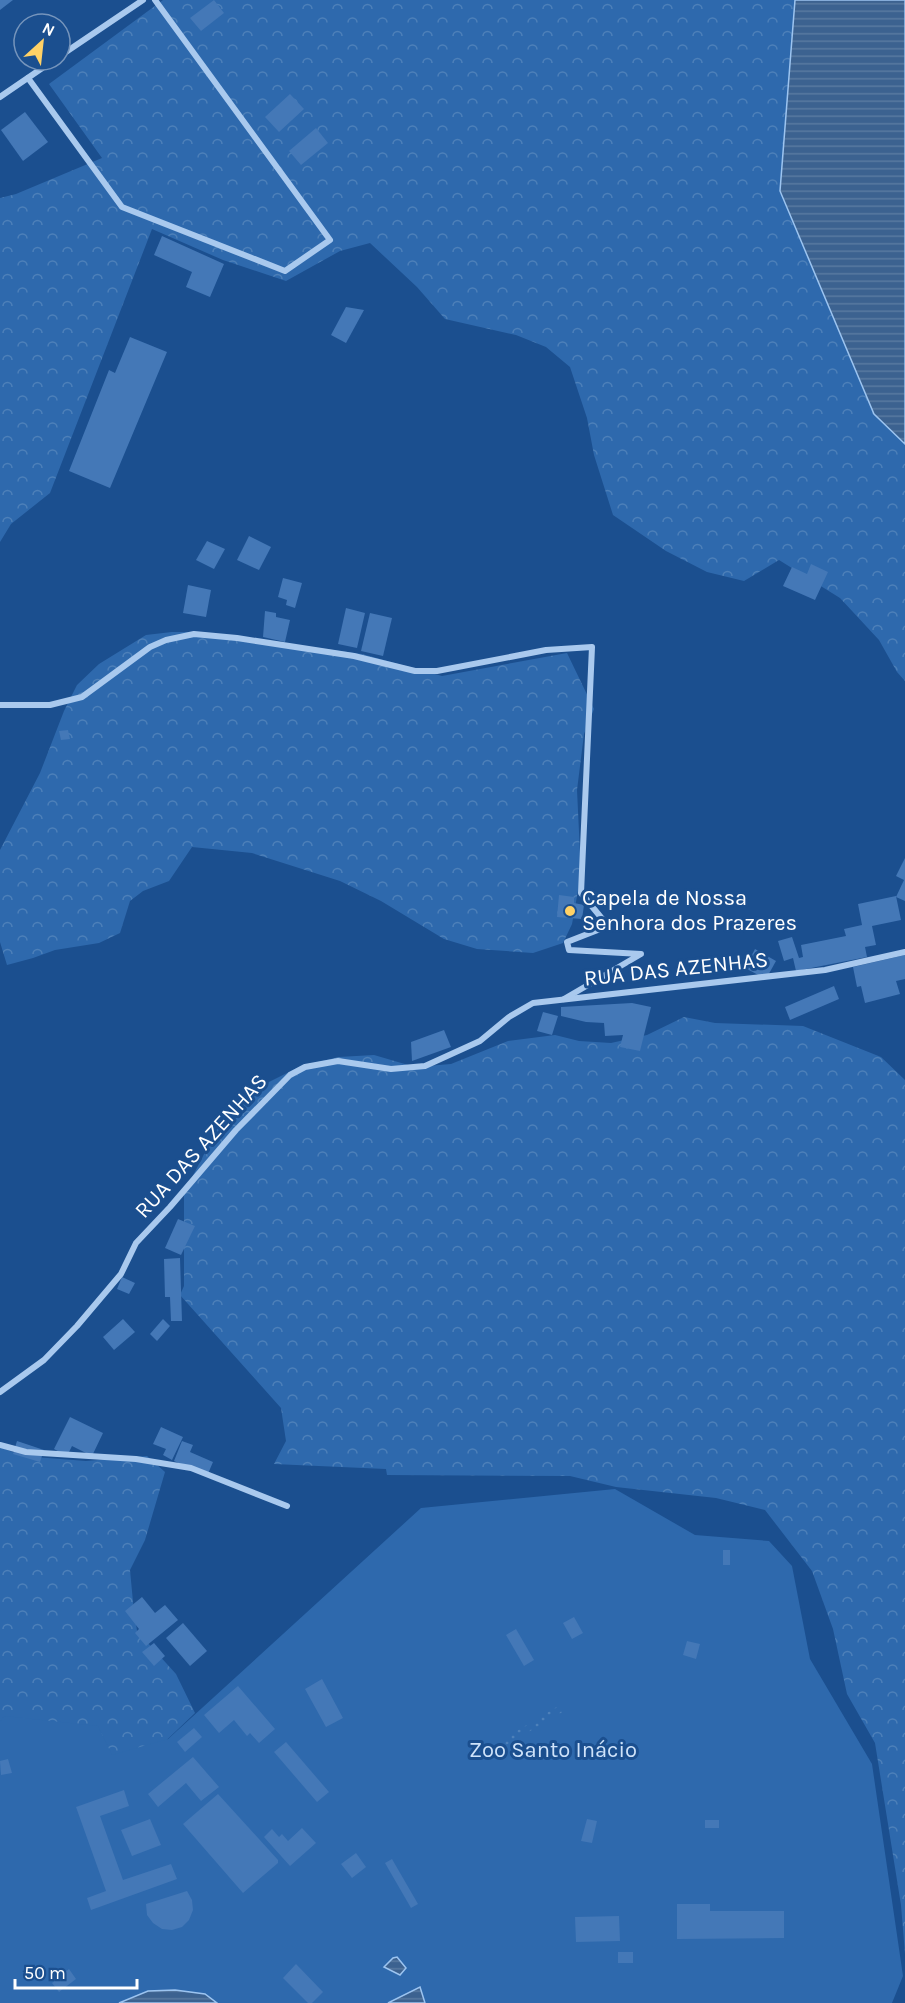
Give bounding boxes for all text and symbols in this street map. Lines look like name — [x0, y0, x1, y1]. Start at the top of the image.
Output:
north arrow — [12, 12, 72, 72]
text: N — [39, 18, 58, 40]
place label: Capela de Nossa Senhora dos Prazeres — [582, 885, 797, 936]
marker: Capela de Nossa Senhora dos Prazeres — [563, 904, 577, 918]
street label: RUA DAS AZENHAS — [583, 946, 769, 992]
street label: RUA DAS AZENHAS — [129, 1069, 273, 1223]
park label: Zoo Santo Inácio — [469, 1737, 637, 1763]
scale bar — [15, 1952, 136, 1990]
text: 50 m — [24, 1962, 66, 1984]

